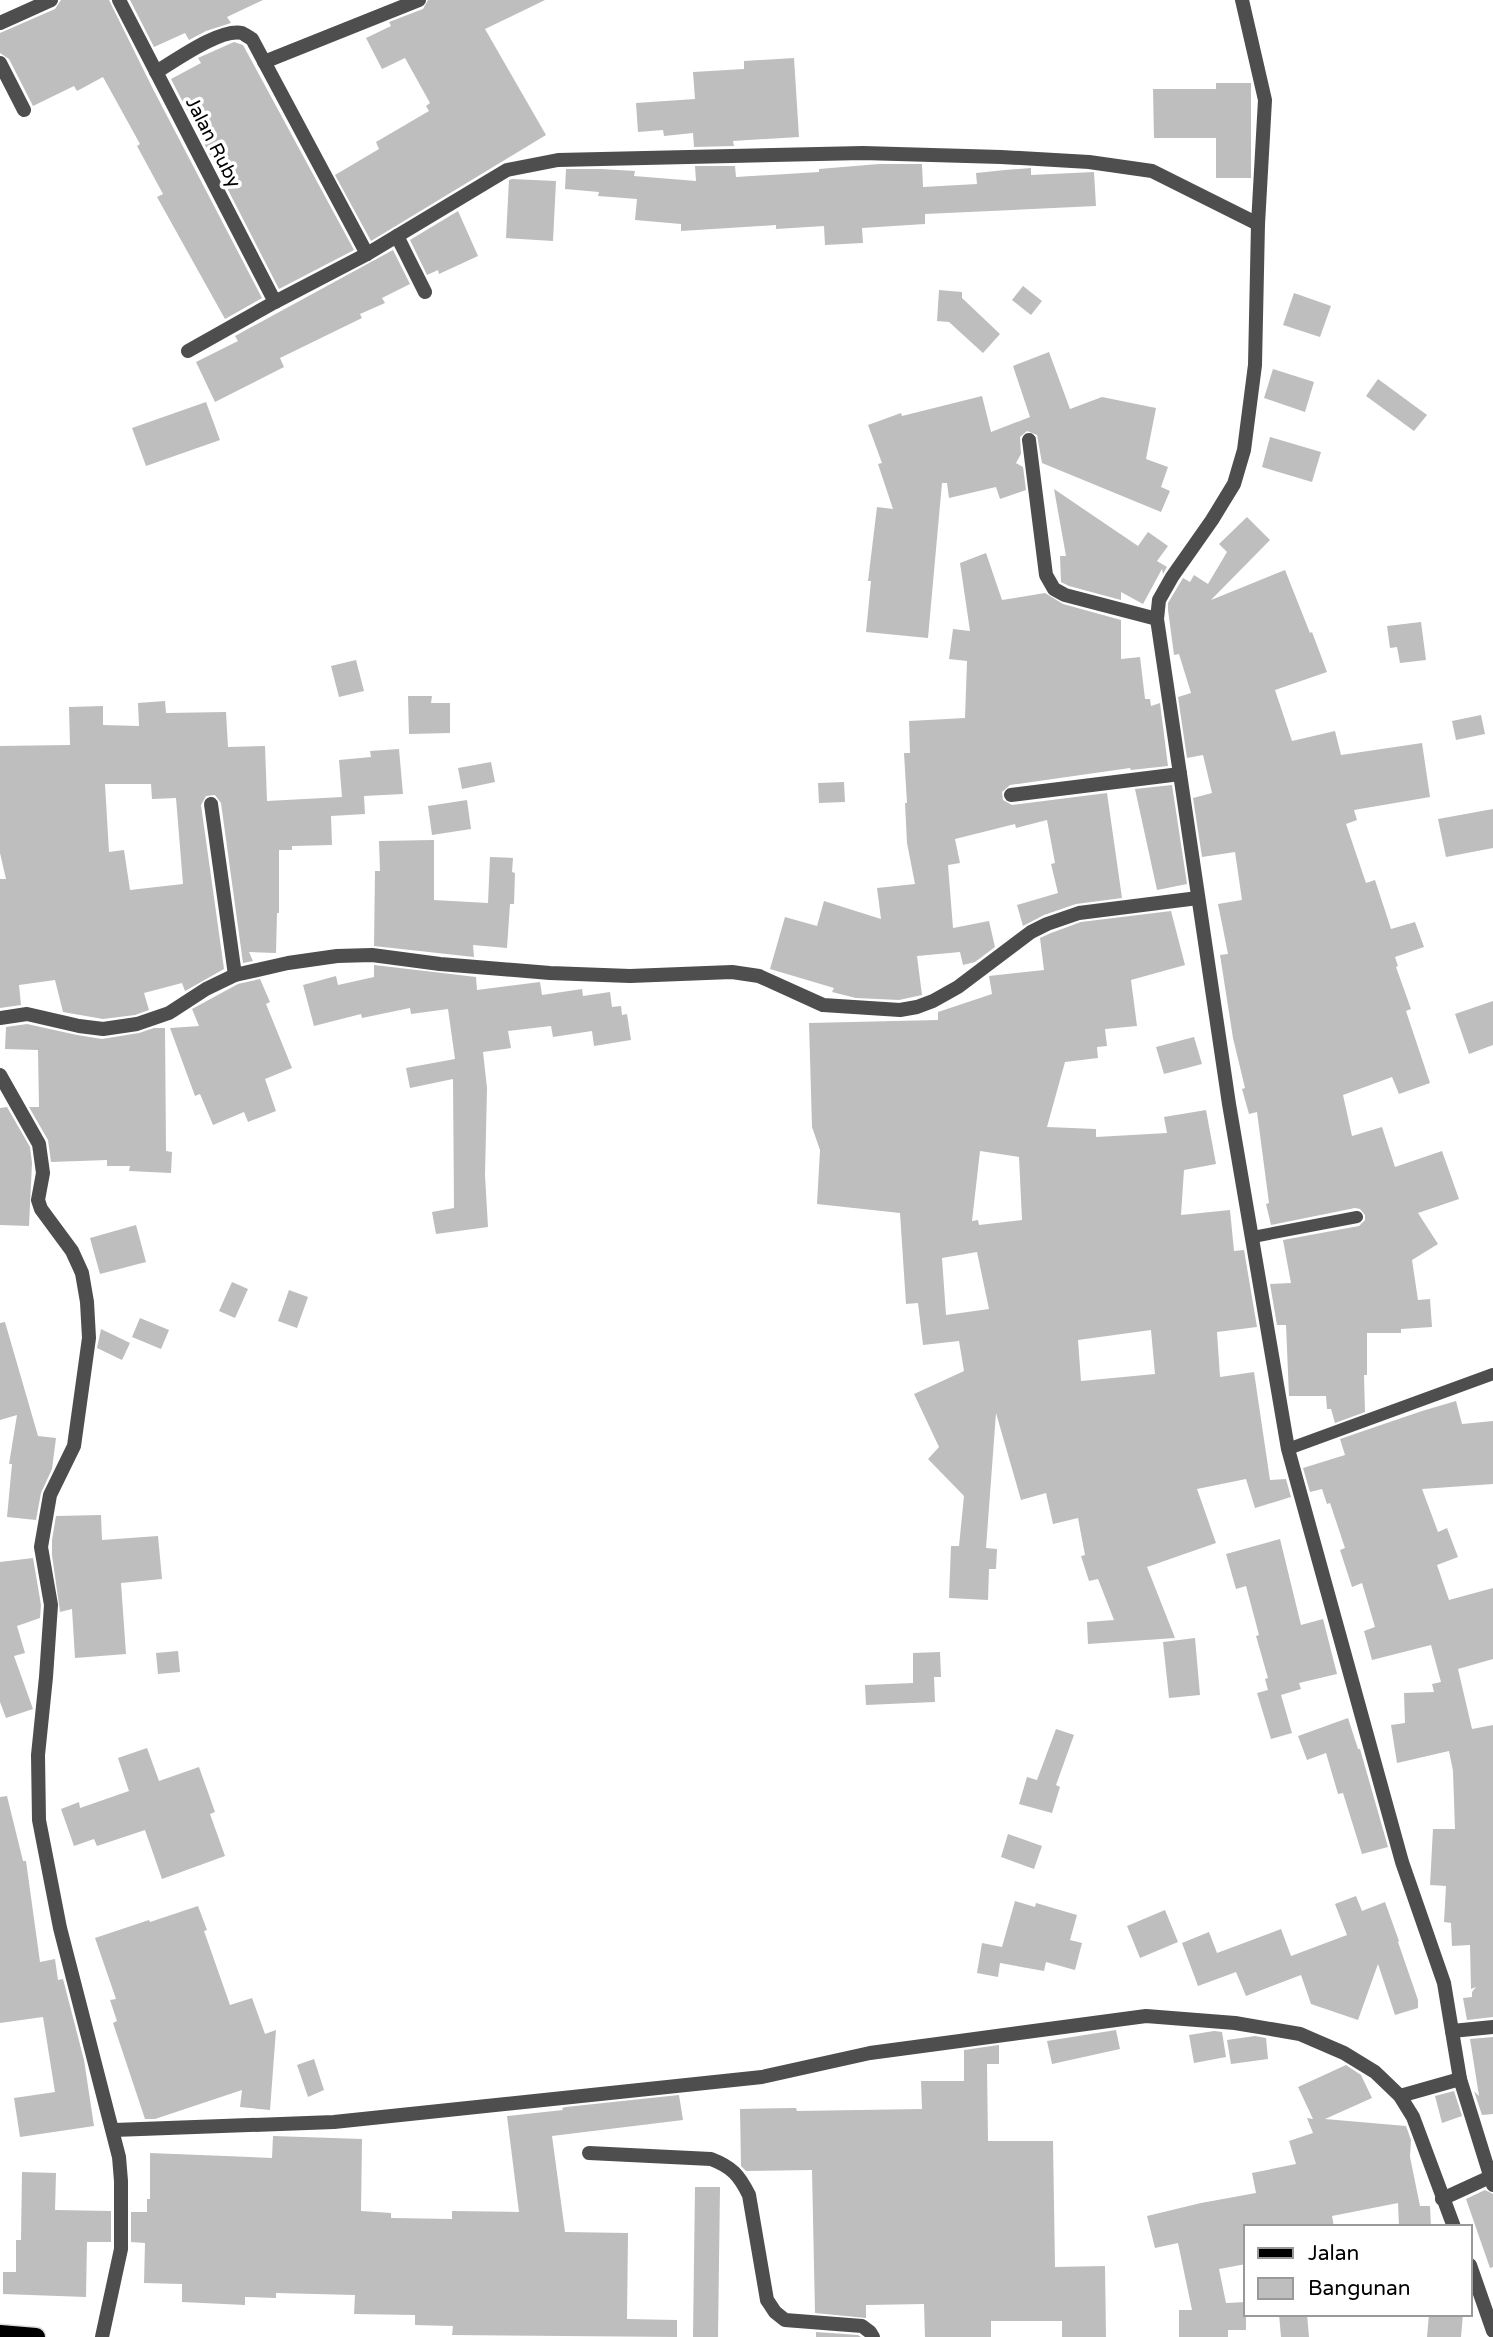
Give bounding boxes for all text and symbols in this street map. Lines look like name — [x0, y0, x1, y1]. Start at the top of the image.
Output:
street label: Jalan Ruby — [181, 94, 245, 191]
legend — [1244, 2225, 1472, 2316]
text: Jalan — [1308, 2241, 1359, 2266]
text: Bangunan — [1308, 2276, 1411, 2301]

